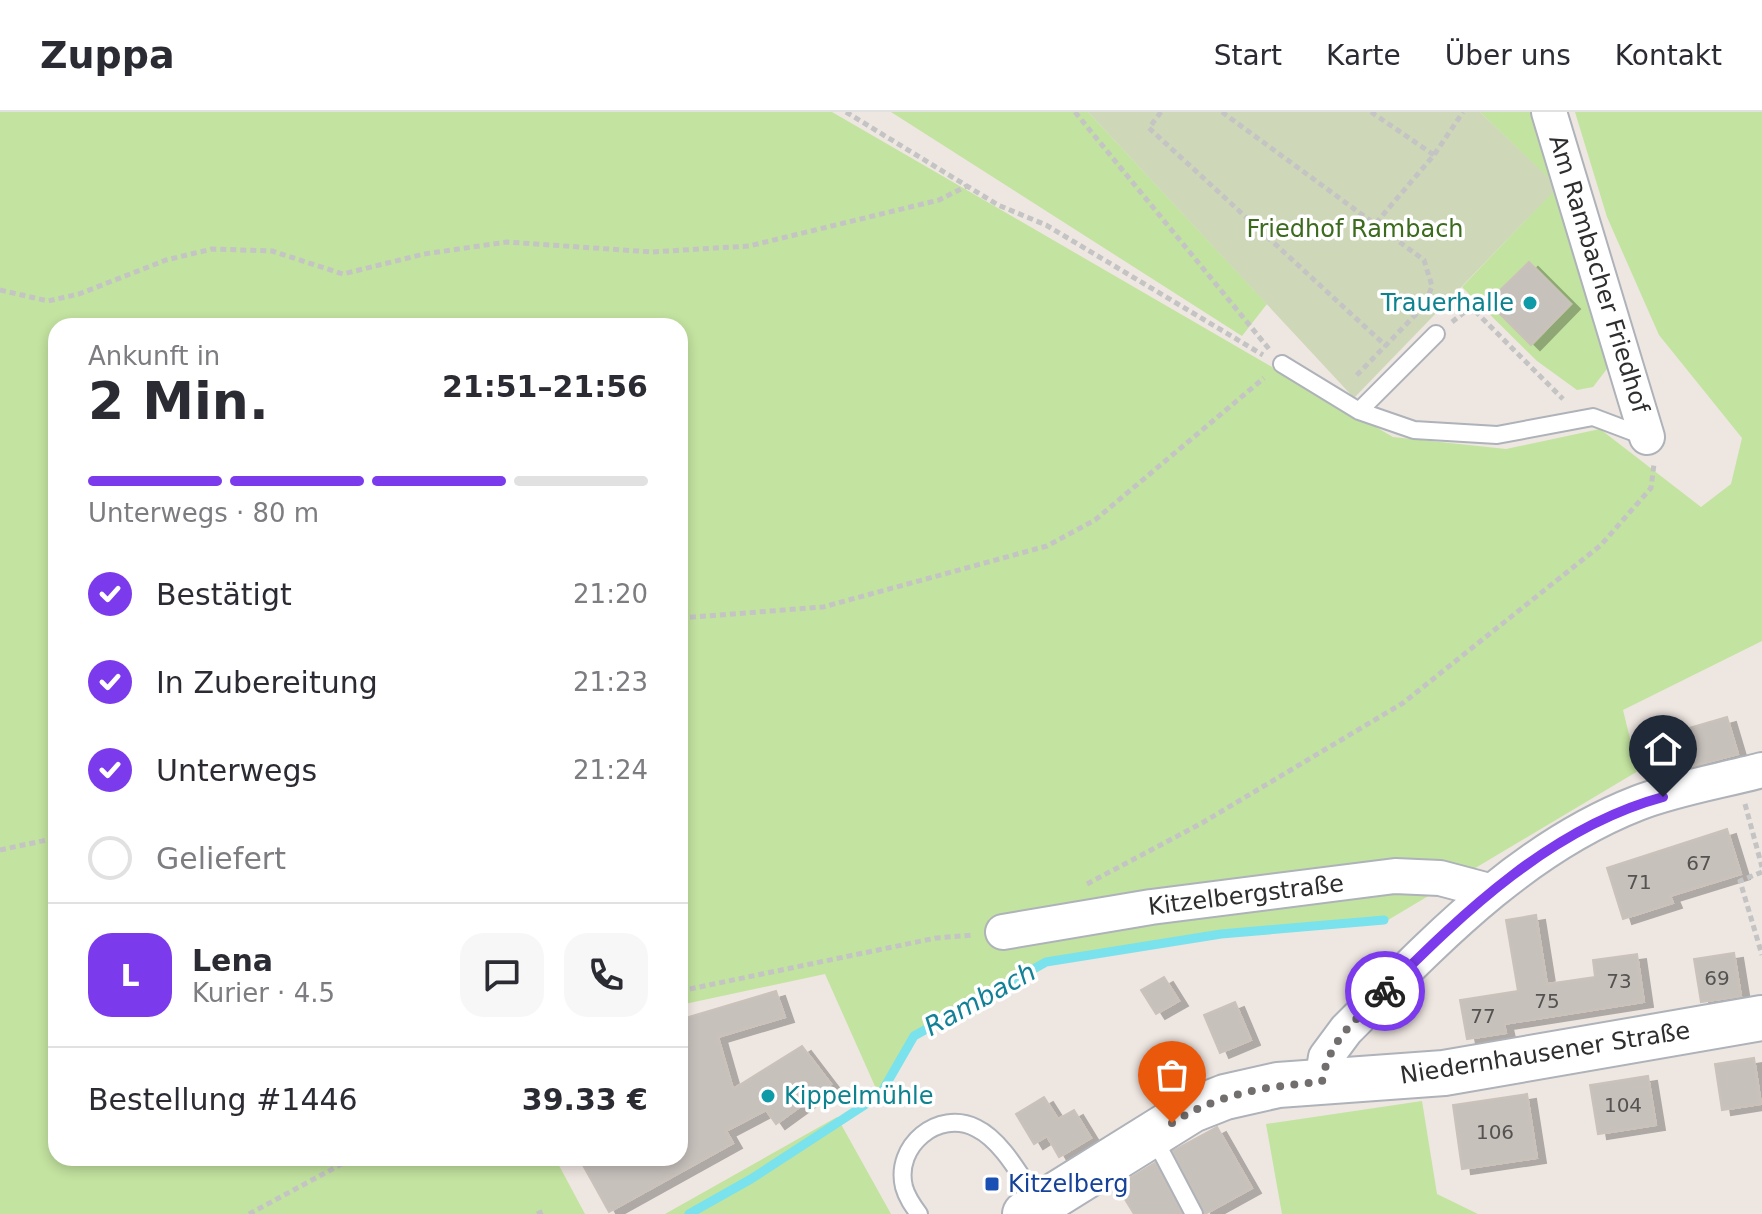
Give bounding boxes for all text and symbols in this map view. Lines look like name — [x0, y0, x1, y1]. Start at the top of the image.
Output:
text: Zuppa — [40, 33, 175, 77]
text: Start — [1214, 39, 1282, 72]
text: Karte — [1326, 39, 1401, 72]
text: Über uns — [1445, 39, 1571, 72]
text: Kontakt — [1615, 39, 1722, 72]
street label: Am Rambacher Friedhof — [1543, 132, 1655, 417]
park label: Friedhof Rambach — [1246, 215, 1464, 243]
place label: Trauerhalle — [1380, 289, 1514, 317]
marker: Trauerhalle — [1521, 294, 1539, 312]
text: Ankunft in — [88, 341, 220, 371]
text: 21:51–21:56 — [442, 369, 648, 404]
text: 2 Min. — [88, 371, 269, 431]
text: Unterwegs · 80 m — [88, 498, 319, 528]
icon: check — [88, 572, 132, 616]
text: Bestätigt — [156, 577, 292, 612]
text: 21:20 — [573, 579, 648, 609]
icon: check — [88, 660, 132, 704]
text: In Zubereitung — [156, 665, 378, 700]
text: 21:23 — [573, 667, 648, 697]
pin — [1629, 715, 1697, 797]
icon: home — [1641, 727, 1685, 771]
icon: check — [88, 748, 132, 792]
text: Unterwegs — [156, 753, 317, 788]
text: 21:24 — [573, 755, 648, 785]
text: Geliefert — [156, 841, 286, 876]
house number: 67 — [1686, 851, 1712, 875]
street label: Kitzelbergstraße — [1147, 869, 1345, 921]
house number: 71 — [1626, 870, 1652, 894]
button: chat — [460, 933, 544, 1017]
button: phone — [564, 933, 648, 1017]
text: Lena — [192, 943, 273, 978]
courier — [1345, 951, 1425, 1031]
water label: Rambach — [919, 956, 1041, 1042]
text: L — [120, 958, 140, 993]
house number: 69 — [1704, 966, 1730, 990]
icon: bike — [1363, 969, 1407, 1013]
house number: 73 — [1606, 969, 1632, 993]
text: Kurier · 4.5 — [192, 978, 335, 1008]
house number: 75 — [1534, 989, 1560, 1013]
house number: 77 — [1470, 1004, 1496, 1028]
street label: Niedernhausener Straße — [1398, 1016, 1692, 1090]
pin — [1138, 1041, 1206, 1123]
icon: bag — [1150, 1053, 1194, 1097]
text: Bestellung #1446 — [88, 1082, 358, 1117]
text: 39.33 € — [522, 1082, 648, 1117]
place label: Kippelmühle — [784, 1082, 934, 1110]
marker: Kippelmühle — [759, 1087, 777, 1105]
house number: 104 — [1604, 1093, 1642, 1117]
house number: 106 — [1476, 1120, 1514, 1144]
place label: Kitzelberg — [1008, 1170, 1129, 1198]
marker: Kitzelberg — [983, 1175, 1001, 1193]

